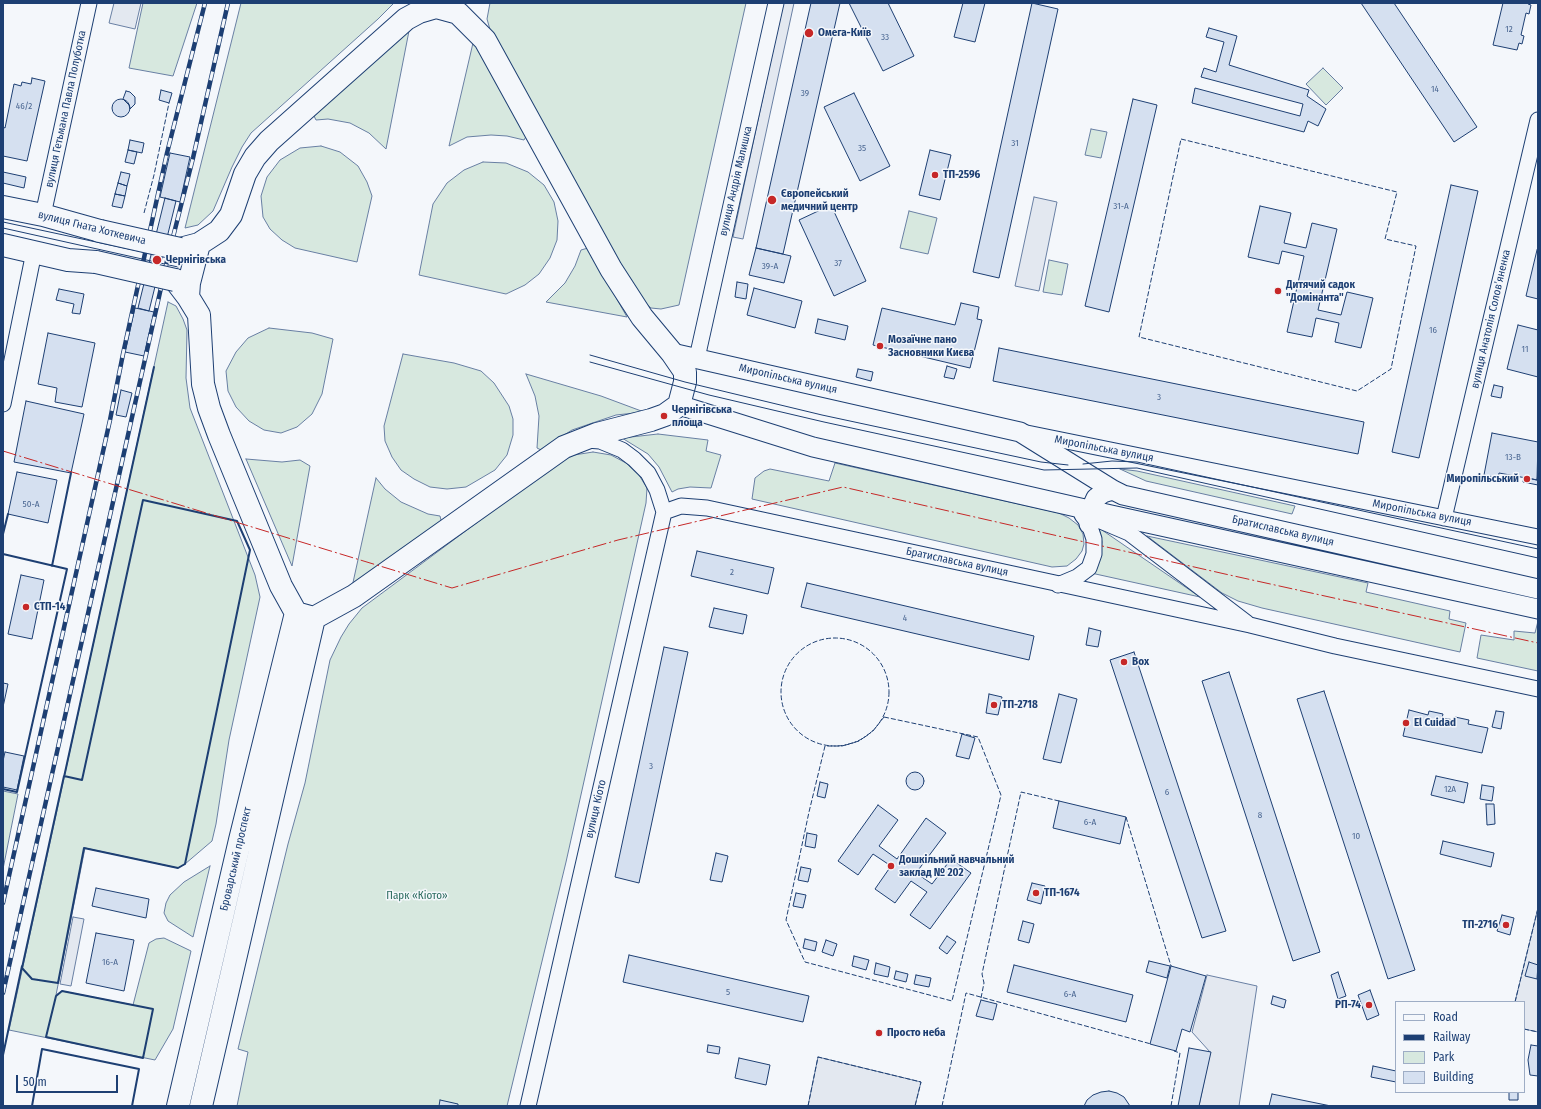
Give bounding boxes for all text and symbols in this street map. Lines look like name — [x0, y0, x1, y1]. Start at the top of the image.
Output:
house number: 12 — [1505, 24, 1513, 34]
place label: Омега-Київ — [818, 26, 871, 40]
marker: Омега-Київ — [803, 27, 815, 39]
street label: вулиця Гетьмана Павла Полуботка — [43, 29, 89, 189]
house number: 33 — [881, 32, 889, 42]
house number: 14 — [1431, 84, 1439, 94]
house number: 39 — [801, 88, 809, 98]
house number: 46/2 — [16, 101, 32, 111]
street label: вулиця Андрія Малишка — [717, 125, 755, 237]
house number: 31 — [1011, 138, 1019, 148]
house number: 35 — [858, 143, 866, 153]
place label: ТП-2596 — [943, 168, 980, 182]
marker: ТП-2596 — [930, 170, 940, 180]
place label: Європейський медичний центр — [781, 187, 858, 213]
marker: Європейський медичний центр — [766, 194, 778, 206]
house number: 31-А — [1113, 201, 1129, 211]
street label: вулиця Гната Хоткевича — [37, 208, 147, 248]
street label: вулиця Анатолія Соловʼяненка — [1469, 248, 1513, 390]
place label: Чернігівська — [166, 253, 226, 267]
marker: Чернігівська — [151, 254, 163, 266]
house number: 37 — [834, 258, 842, 268]
house number: 39-А — [762, 261, 778, 271]
place label: Дитячий садок "Домінанта" — [1286, 278, 1355, 304]
marker: Дитячий садок "Домінанта" — [1273, 286, 1283, 296]
house number: 16 — [1429, 325, 1437, 335]
place label: Мозаїчне пано Засновники Києва — [888, 333, 974, 359]
marker: Мозаїчне пано Засновники Києва — [875, 341, 885, 351]
house number: 11 — [1522, 344, 1528, 354]
street label: Миропільська вулиця — [738, 361, 838, 397]
house number: 3 — [1157, 392, 1161, 402]
place label: Чернігівська площа — [672, 403, 732, 429]
marker: Чернігівська площа — [659, 411, 669, 421]
street label: Миропільська вулиця — [1053, 433, 1155, 465]
house number: 13-В — [1505, 452, 1521, 462]
place label: Миропільський — [1447, 472, 1519, 486]
marker: Миропільський — [1522, 474, 1532, 484]
street label: Миропільська вулиця — [1371, 497, 1473, 529]
house number: 50-А — [23, 499, 39, 509]
street label: Братиславська вулиця — [1231, 513, 1335, 549]
street label: Братиславська вулиця — [905, 545, 1009, 579]
house number: 2 — [730, 567, 734, 577]
place label: СТП-14 — [34, 600, 65, 614]
marker: СТП-14 — [21, 602, 31, 612]
house number: 4 — [903, 613, 907, 623]
place label: Box — [1132, 655, 1149, 669]
marker: Box — [1119, 657, 1129, 667]
place label: ТП-2718 — [1002, 698, 1038, 712]
marker: ТП-2718 — [989, 700, 999, 710]
place label: El Cuidad — [1414, 716, 1456, 730]
marker: El Cuidad — [1401, 718, 1411, 728]
house number: 3 — [649, 761, 653, 771]
street label: вулиця Кіото — [583, 778, 609, 840]
house number: 12А — [1444, 784, 1456, 794]
house number: 6 — [1165, 787, 1169, 797]
street label: Броварський проспект — [218, 806, 254, 912]
house number: 8 — [1258, 810, 1262, 820]
house number: 6-А — [1084, 817, 1096, 827]
house number: 10 — [1352, 831, 1360, 841]
place label: Дошкільний навчальний заклад № 202 — [899, 853, 1014, 879]
marker: Дошкільний навчальний заклад № 202 — [886, 861, 896, 871]
place label: ТП-1674 — [1044, 886, 1080, 900]
marker: ТП-1674 — [1031, 888, 1041, 898]
park label: Парк «Кіото» — [386, 889, 448, 903]
place label: ТП-2716 — [1462, 918, 1498, 932]
marker: ТП-2716 — [1501, 920, 1511, 930]
house number: 16-А — [102, 957, 118, 967]
house number: 5 — [726, 987, 730, 997]
house number: 6-А — [1064, 989, 1076, 999]
place label: РП-74 — [1335, 998, 1361, 1012]
marker: РП-74 — [1364, 1000, 1374, 1010]
legend — [1395, 1001, 1525, 1093]
text: Road — [1433, 1010, 1458, 1024]
place label: Просто неба — [887, 1026, 945, 1040]
marker: Просто неба — [874, 1028, 884, 1038]
text: Railway — [1433, 1030, 1470, 1044]
text: Park — [1433, 1050, 1454, 1064]
scale bar — [18, 1067, 120, 1093]
text: Building — [1433, 1070, 1473, 1084]
text: 50 m — [23, 1075, 47, 1089]

